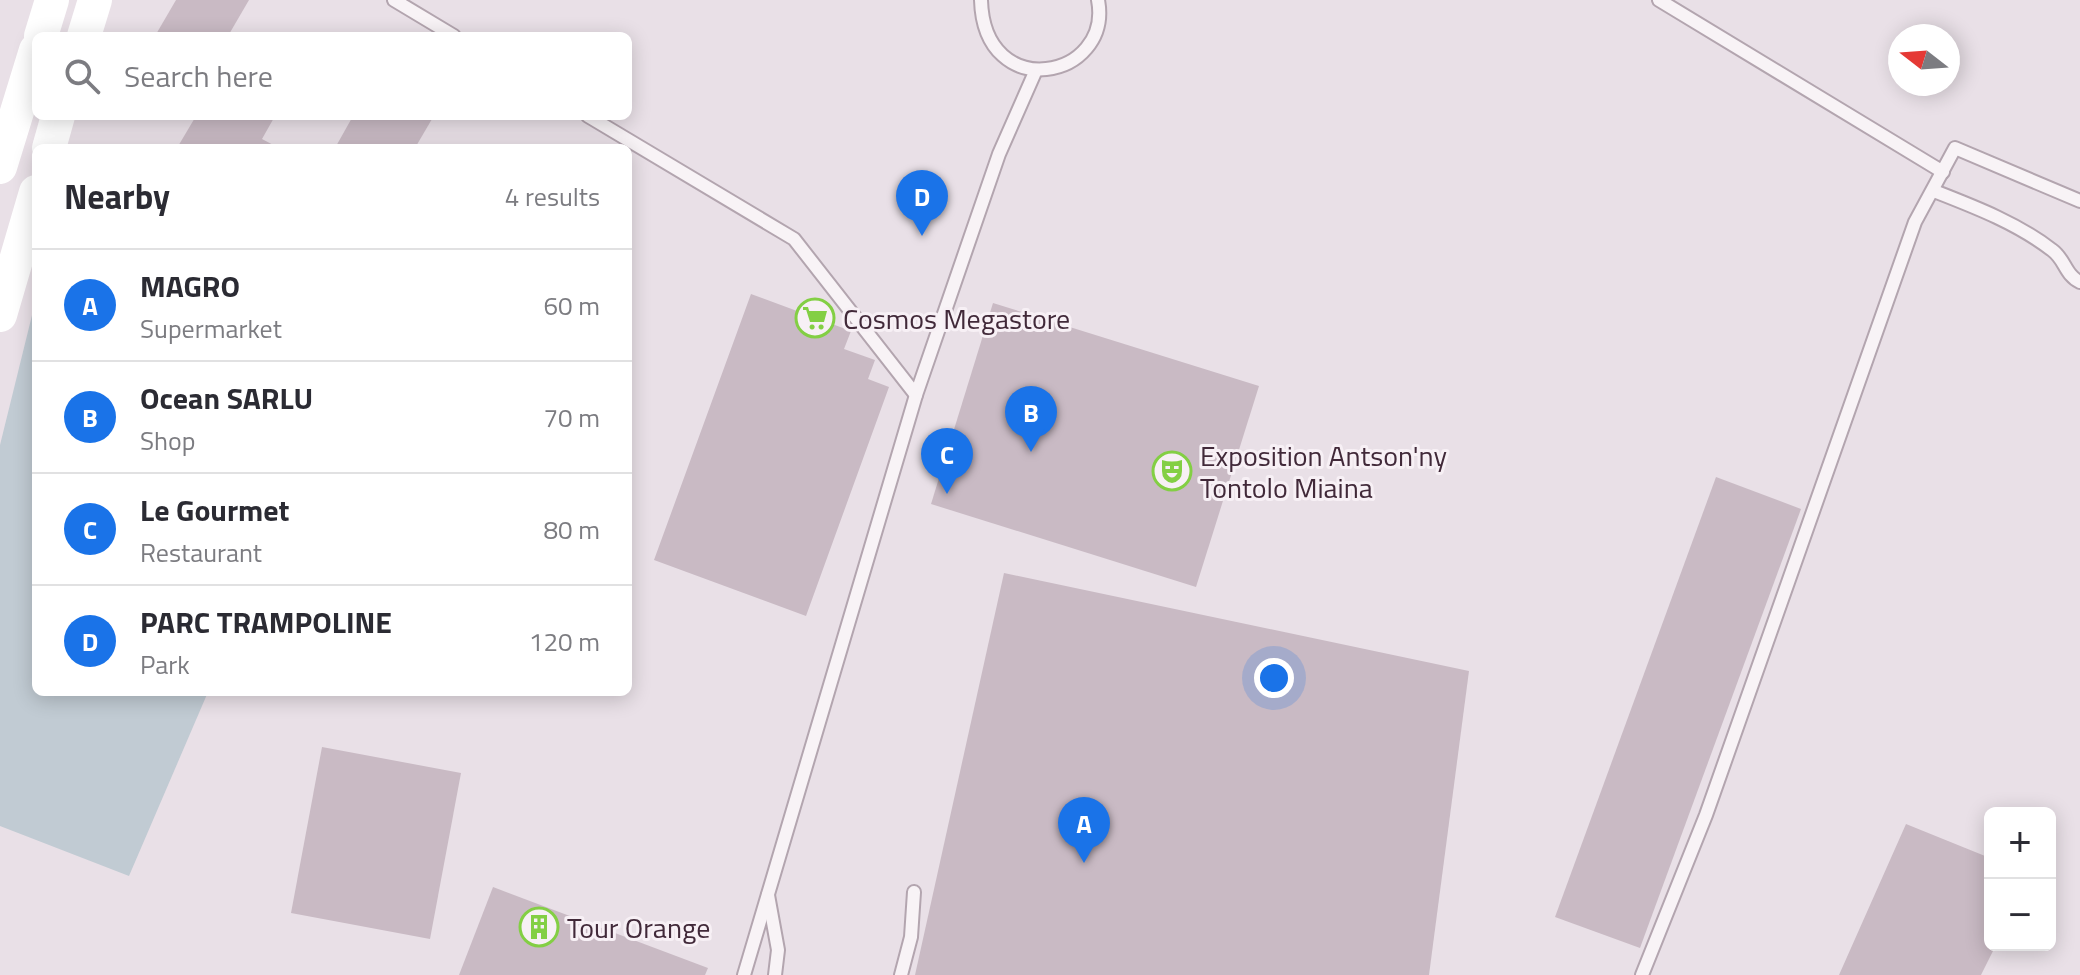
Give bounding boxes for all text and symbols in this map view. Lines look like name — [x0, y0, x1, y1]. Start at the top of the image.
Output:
north arrow — [1888, 24, 1960, 96]
search box — [32, 32, 632, 120]
text: Search here — [124, 53, 273, 99]
icon: search — [60, 54, 104, 98]
text: Nearby — [64, 170, 170, 222]
pin: D — [896, 170, 948, 236]
text: 4 results — [505, 177, 600, 216]
text: MAGRO — [140, 263, 240, 309]
text: A — [82, 286, 98, 325]
text: 60 m — [543, 286, 600, 325]
supermarket icon: Cosmos Megastore — [794, 297, 836, 339]
place label: Cosmos Megastore — [843, 297, 1070, 340]
text: Supermarket — [140, 309, 282, 348]
text: Ocean SARLU — [140, 375, 313, 421]
pin: B — [1005, 386, 1057, 452]
text: B — [82, 398, 98, 437]
text: 70 m — [543, 398, 600, 437]
text: Shop — [140, 421, 195, 460]
pin: C — [921, 428, 973, 494]
place label: Exposition Antson'ny Tontolo Miaina — [1200, 434, 1447, 509]
theatre icon: Exposition Antson'ny Tontolo Miaina — [1151, 450, 1193, 492]
text: Le Gourmet — [140, 487, 290, 533]
text: C — [83, 510, 97, 549]
text: 80 m — [543, 510, 600, 549]
text: Restaurant — [140, 533, 262, 572]
text: PARC TRAMPOLINE — [140, 599, 392, 645]
text: D — [82, 622, 98, 661]
text: 120 m — [529, 622, 600, 661]
text: Park — [140, 645, 190, 684]
your location — [1254, 658, 1294, 698]
pin: A — [1058, 797, 1110, 863]
map controls — [1984, 807, 2056, 951]
button: + — [1984, 807, 2056, 879]
button: − — [1984, 879, 2056, 951]
building icon: Tour Orange — [518, 906, 560, 948]
place label: Tour Orange — [567, 906, 710, 949]

